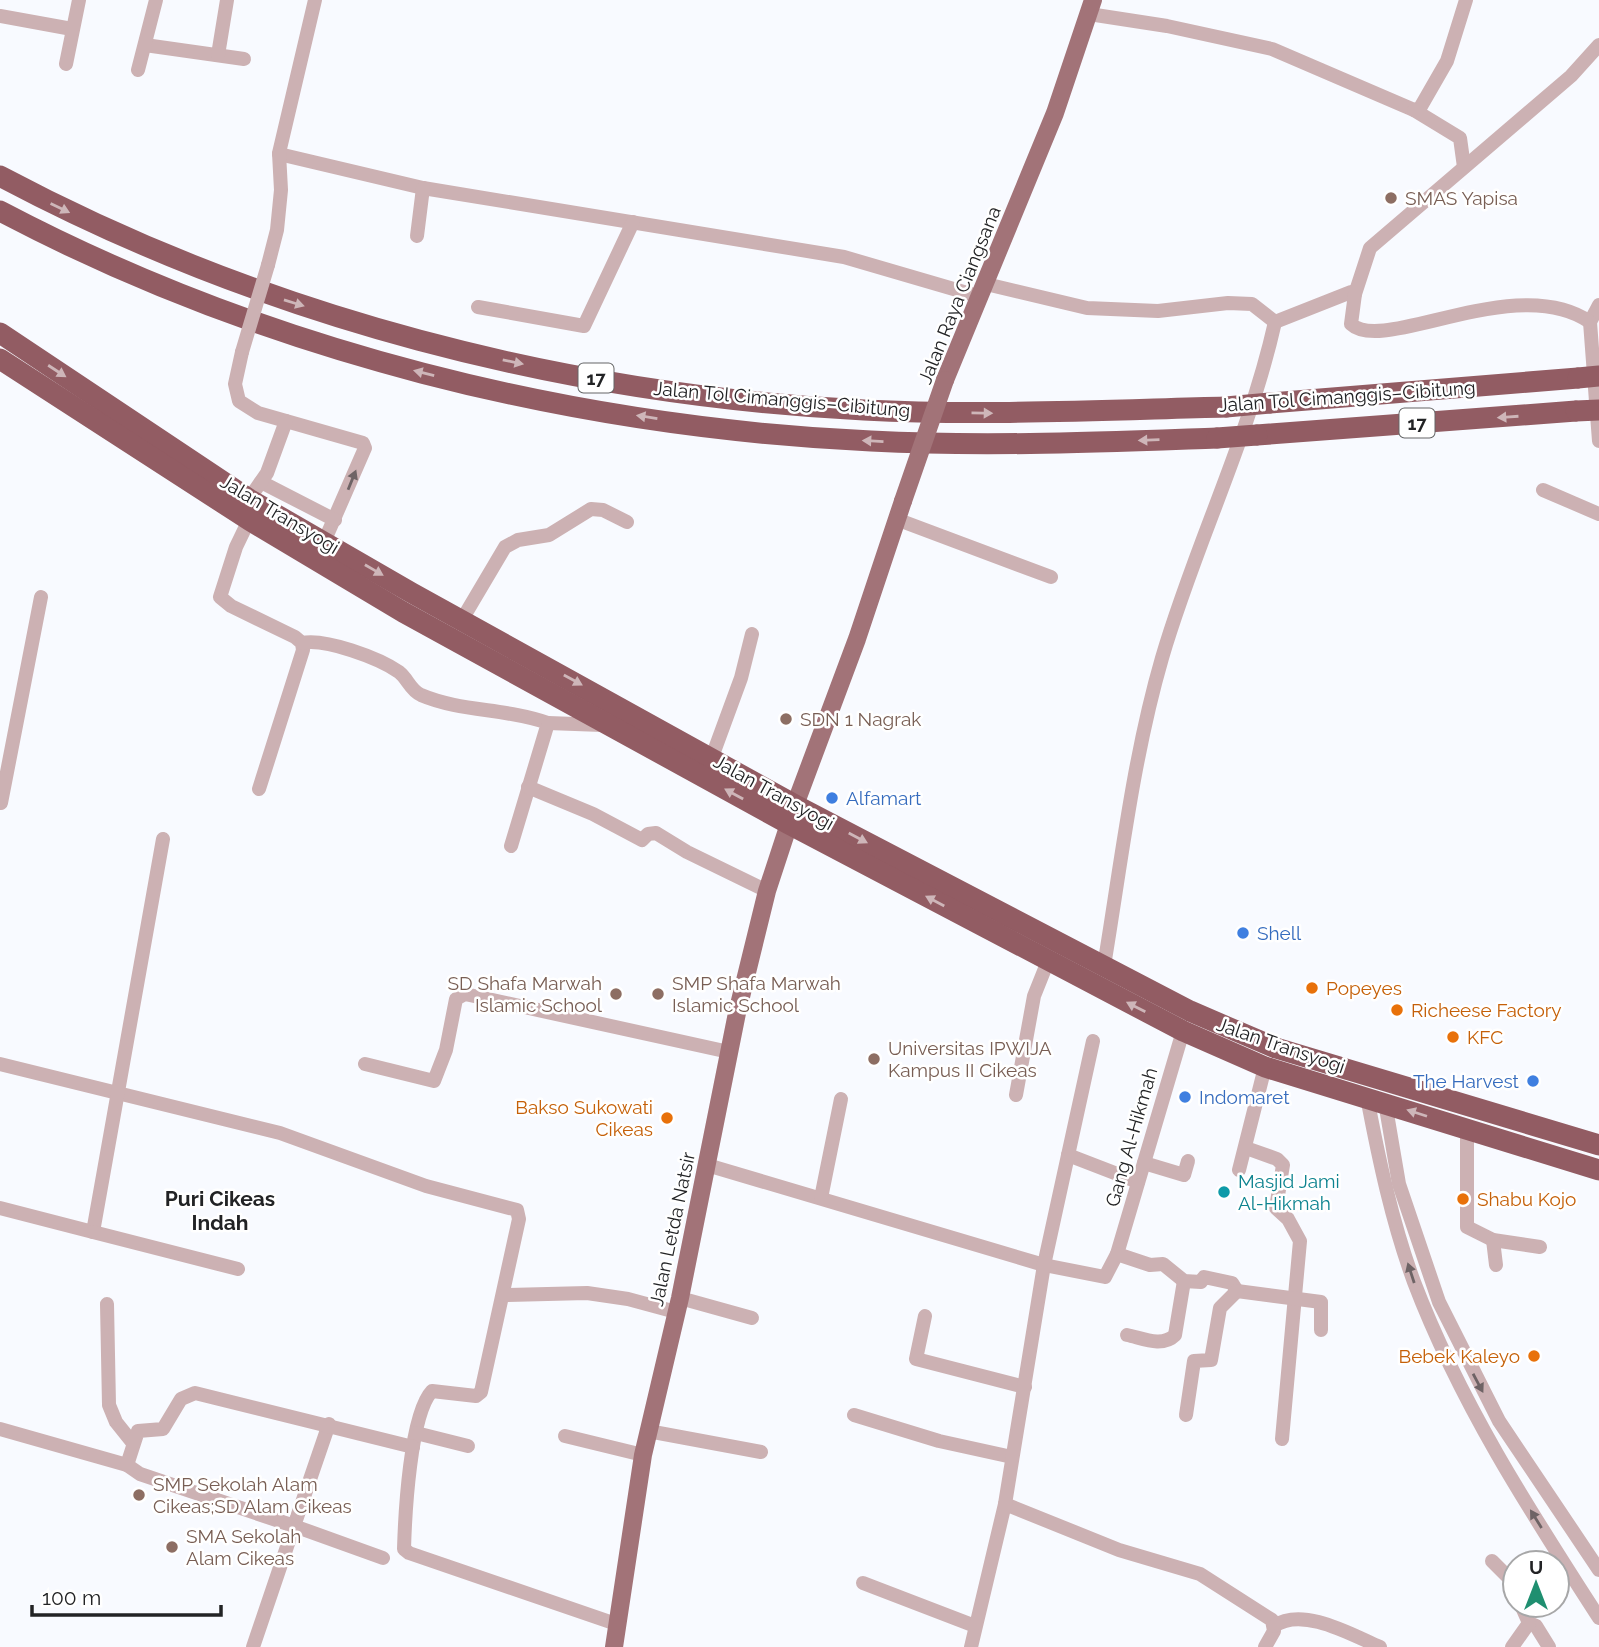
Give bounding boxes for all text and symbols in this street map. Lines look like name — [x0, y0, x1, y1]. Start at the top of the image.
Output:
place label: SMAS Yapisa — [1405, 187, 1518, 209]
marker: SMAS Yapisa — [1383, 190, 1399, 206]
one-way arrow — [50, 202, 70, 213]
street label: Jalan Raya Ciangsana — [913, 203, 1005, 387]
one-way arrow — [283, 298, 304, 309]
one-way arrow — [502, 356, 524, 367]
one-way arrow — [47, 364, 67, 377]
road number: 17 — [578, 364, 614, 392]
one-way arrow — [413, 367, 435, 378]
street label: Jalan Tol Cimanggis–Cibitung — [1218, 376, 1476, 416]
street label: Jalan Tol Cimanggis–Cibitung — [653, 377, 911, 421]
one-way arrow — [971, 408, 993, 419]
road number: 17 — [1400, 408, 1434, 438]
one-way arrow — [636, 411, 658, 422]
one-way arrow — [1497, 411, 1519, 422]
one-way arrow — [1138, 434, 1160, 446]
one-way arrow — [862, 435, 884, 446]
one-way arrow — [346, 469, 357, 490]
street label: Jalan Transyogi — [217, 470, 343, 558]
one-way arrow — [364, 564, 383, 576]
one-way arrow — [563, 674, 583, 686]
place label: SDN 1 Nagrak — [800, 708, 921, 730]
marker: SDN 1 Nagrak — [778, 711, 794, 727]
street label: Jalan Transyogi — [710, 750, 838, 834]
place label: Alfamart — [846, 787, 922, 809]
one-way arrow — [725, 788, 744, 800]
marker: Alfamart — [824, 790, 840, 806]
one-way arrow — [848, 831, 868, 843]
one-way arrow — [925, 895, 945, 907]
place label: Shell — [1257, 922, 1302, 944]
marker: Shell — [1235, 925, 1251, 941]
place label: SD Shafa Marwah Islamic School — [447, 972, 603, 1016]
place label: SMP Shafa Marwah Islamic School — [672, 972, 841, 1016]
place label: Popeyes — [1326, 977, 1402, 999]
marker: Popeyes — [1304, 980, 1320, 996]
marker: SD Shafa Marwah Islamic School — [608, 986, 624, 1002]
marker: SMP Shafa Marwah Islamic School — [650, 986, 666, 1002]
place label: Richeese Factory — [1411, 999, 1562, 1021]
one-way arrow — [1126, 1001, 1146, 1013]
marker: Richeese Factory — [1389, 1002, 1405, 1018]
street label: Jalan Transyogi — [1214, 1013, 1348, 1077]
place label: KFC — [1467, 1026, 1503, 1048]
marker: KFC — [1445, 1029, 1461, 1045]
place label: Universitas IPWIJA Kampus II Cikeas — [888, 1037, 1052, 1081]
marker: Universitas IPWIJA Kampus II Cikeas — [866, 1051, 882, 1067]
street label: Gang Al-Hikmah — [1101, 1065, 1161, 1209]
place label: The Harvest — [1413, 1070, 1520, 1092]
marker: The Harvest — [1525, 1073, 1541, 1089]
place label: Indomaret — [1199, 1086, 1290, 1108]
marker: Indomaret — [1177, 1089, 1193, 1105]
place label: Bakso Sukowati Cikeas — [515, 1096, 653, 1140]
one-way arrow — [1407, 1107, 1428, 1117]
marker: Bakso Sukowati Cikeas — [659, 1110, 675, 1126]
street label: Jalan Letda Natsir — [645, 1150, 699, 1308]
place label: Masjid Jami Al-Hikmah — [1238, 1170, 1340, 1214]
marker: Masjid Jami Al-Hikmah — [1216, 1184, 1232, 1200]
district label: Puri Cikeas Indah — [165, 1186, 275, 1235]
place label: Shabu Kojo — [1477, 1188, 1576, 1210]
marker: Shabu Kojo — [1455, 1191, 1471, 1207]
one-way arrow — [1406, 1262, 1416, 1283]
place label: Bebek Kaleyo — [1399, 1345, 1520, 1367]
marker: Bebek Kaleyo — [1526, 1348, 1542, 1364]
one-way arrow — [1472, 1373, 1484, 1393]
place label: SMP Sekolah Alam Cikeas;SD Alam Cikeas — [153, 1473, 352, 1517]
marker: SMP Sekolah Alam Cikeas;SD Alam Cikeas — [131, 1487, 147, 1503]
one-way arrow — [1529, 1510, 1542, 1529]
place label: SMA Sekolah Alam Cikeas — [186, 1525, 301, 1569]
marker: SMA Sekolah Alam Cikeas — [164, 1539, 180, 1555]
north arrow — [1501, 1549, 1571, 1619]
text: U — [1529, 1556, 1543, 1578]
scale bar — [32, 1574, 220, 1618]
text: 100 m — [42, 1585, 101, 1610]

